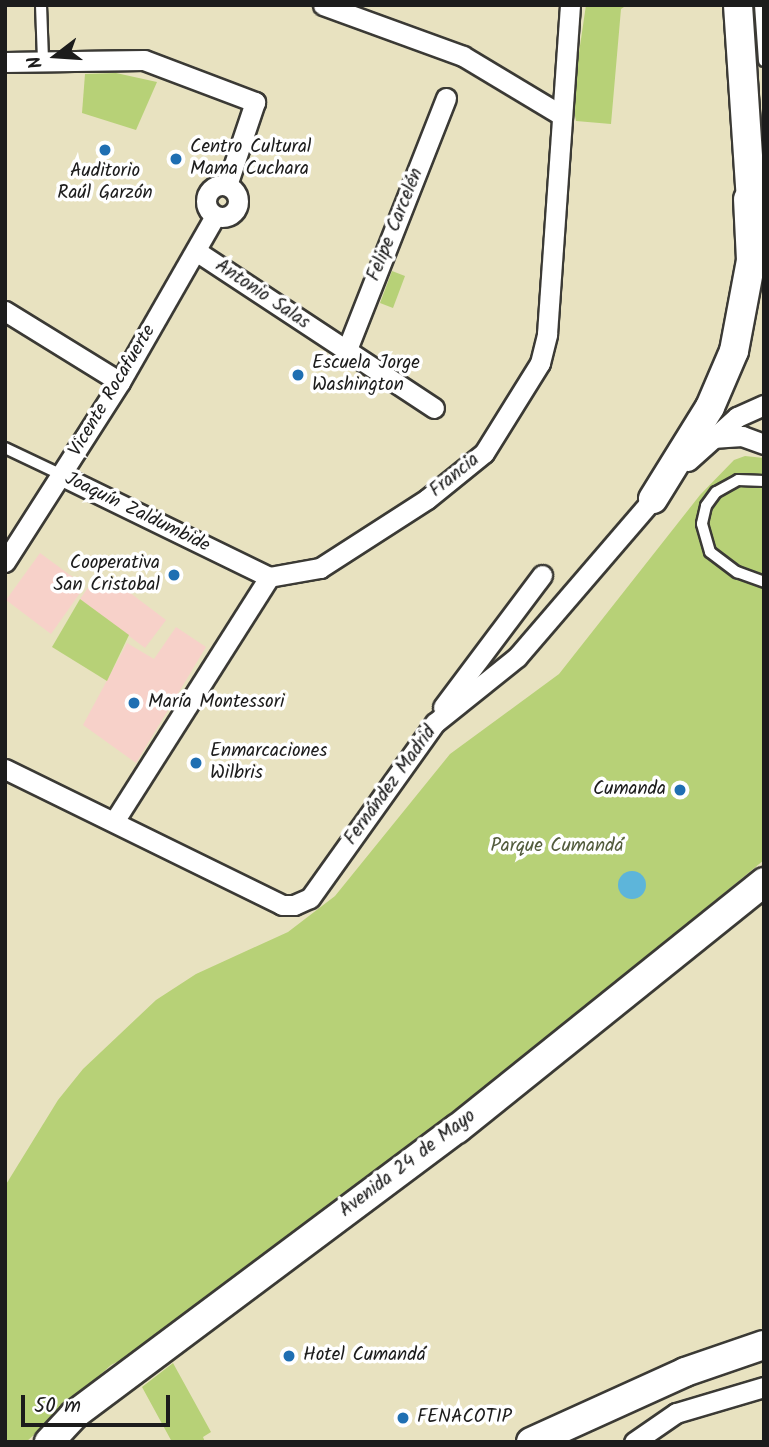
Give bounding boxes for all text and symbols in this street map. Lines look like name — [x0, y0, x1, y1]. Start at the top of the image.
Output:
north arrow — [21, 21, 91, 91]
text: N — [20, 52, 52, 72]
place label: Centro Cultural Mama Cuchara — [190, 137, 311, 181]
marker: Auditorio Raúl Garzón — [97, 142, 113, 158]
marker: Centro Cultural Mama Cuchara — [168, 151, 184, 167]
place label: Auditorio Raúl Garzón — [57, 161, 153, 205]
street label: Felipe Carcelén — [363, 165, 429, 285]
street label: Antonio Salas — [210, 255, 314, 335]
street label: Vicente Rocafuerte — [65, 321, 161, 461]
place label: Escuela Jorge Washington — [312, 353, 420, 397]
marker: Escuela Jorge Washington — [290, 367, 306, 383]
street label: Francia — [426, 449, 484, 503]
street label: Joaquín Zaldumbide — [61, 468, 213, 558]
place label: Cooperativa San Cristobal — [53, 553, 160, 597]
marker: Cooperativa San Cristobal — [166, 567, 182, 583]
place label: María Montessori — [148, 692, 284, 714]
marker: María Montessori — [126, 695, 142, 711]
street label: Fernández Madrid — [340, 722, 442, 850]
place label: Enmarcaciones Wilbris — [210, 741, 327, 785]
marker: Enmarcaciones Wilbris — [188, 755, 204, 771]
place label: Cumanda — [593, 779, 666, 801]
marker: Cumanda — [672, 782, 688, 798]
park label: Parque Cumandá — [491, 836, 623, 858]
street label: Avenida 24 de Mayo — [335, 1105, 481, 1223]
place label: Hotel Cumandá — [303, 1345, 426, 1367]
marker: Hotel Cumandá — [281, 1348, 297, 1364]
scale bar — [24, 1380, 173, 1424]
text: 50 m — [34, 1390, 81, 1423]
place label: FENACOTIP — [417, 1407, 512, 1429]
marker: FENACOTIP — [395, 1410, 411, 1426]

